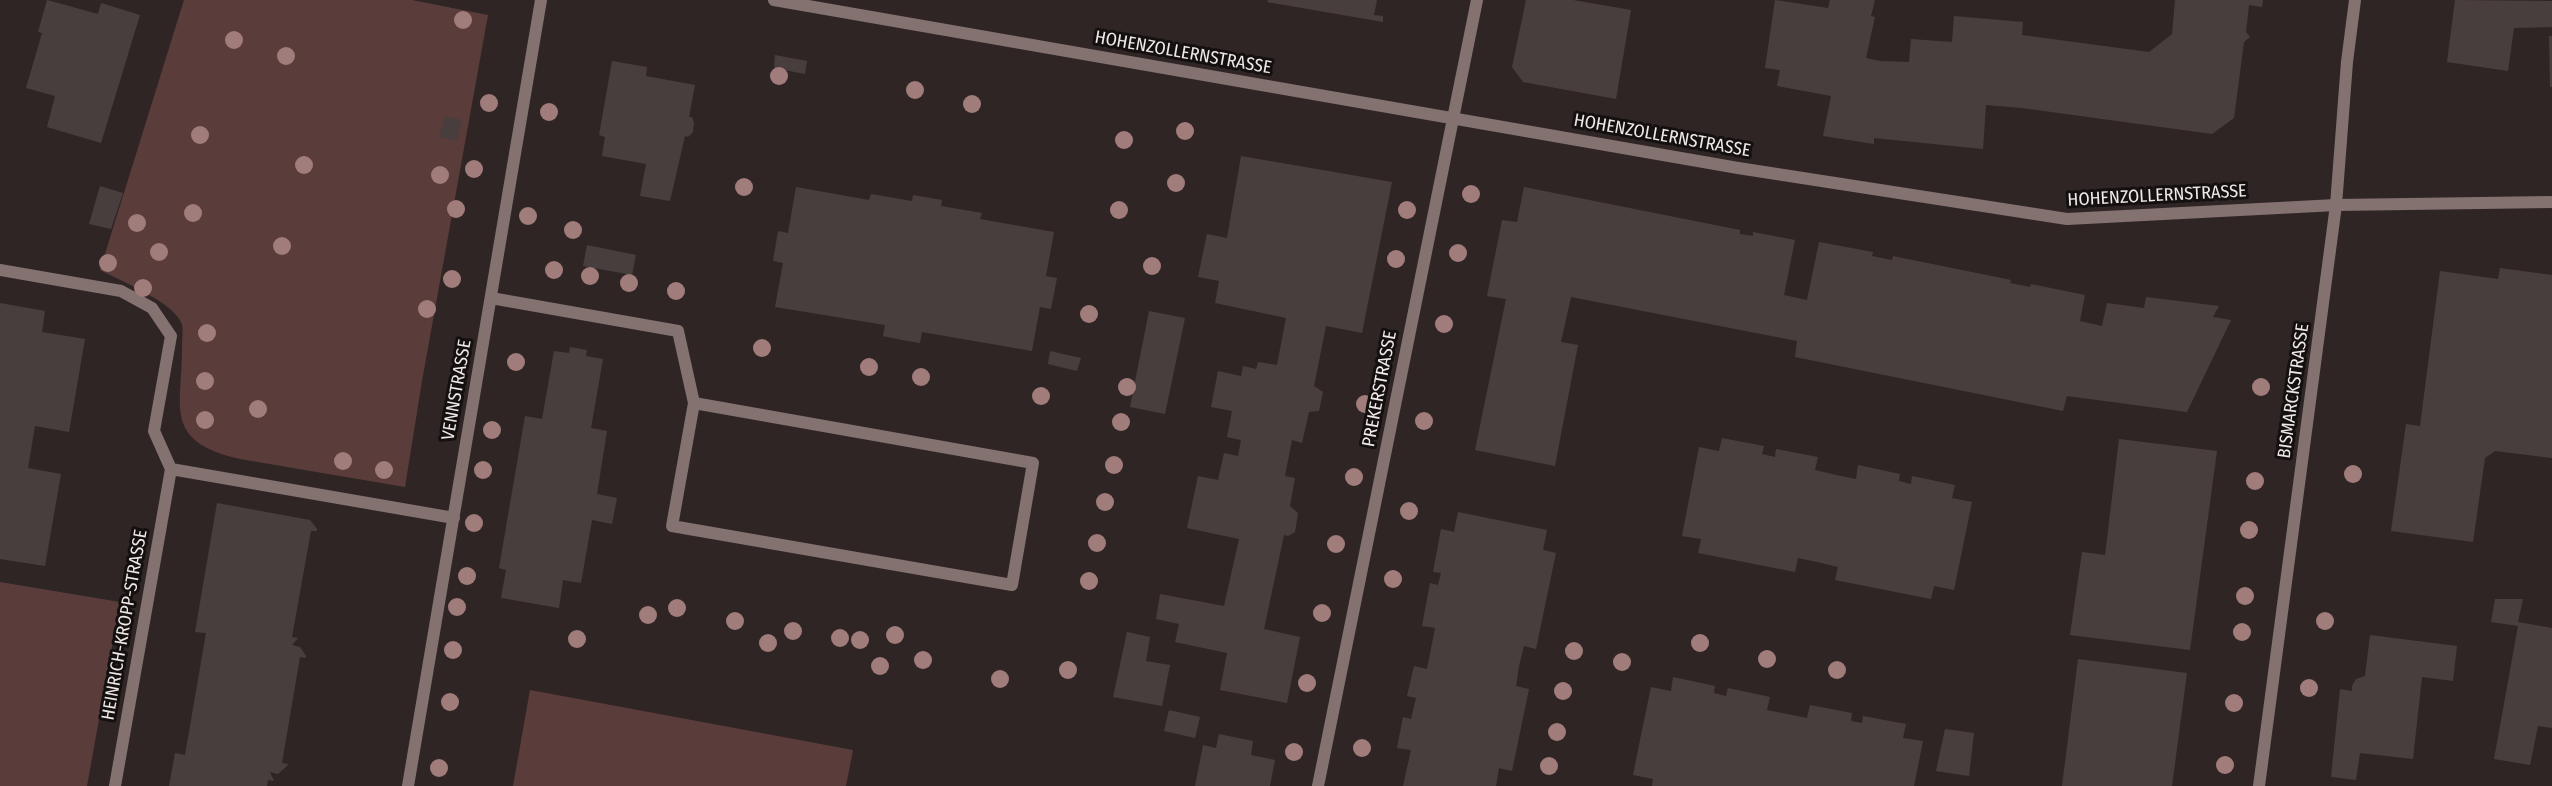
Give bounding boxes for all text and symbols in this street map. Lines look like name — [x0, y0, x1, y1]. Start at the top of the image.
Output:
street label: HOHENZOLLERNSTRASSE — [1093, 27, 1273, 79]
street label: HOHENZOLLERNSTRASSE — [1572, 110, 1752, 162]
street label: HOHENZOLLERNSTRASSE — [2067, 181, 2247, 211]
street label: BISMARCKSTRASSE — [2274, 322, 2314, 460]
street label: PREKERSTRASSE — [1358, 329, 1402, 449]
street label: VENNSTRASSE — [438, 338, 476, 442]
street label: HEINRICH-KROPP-STRASSE — [98, 528, 152, 722]

